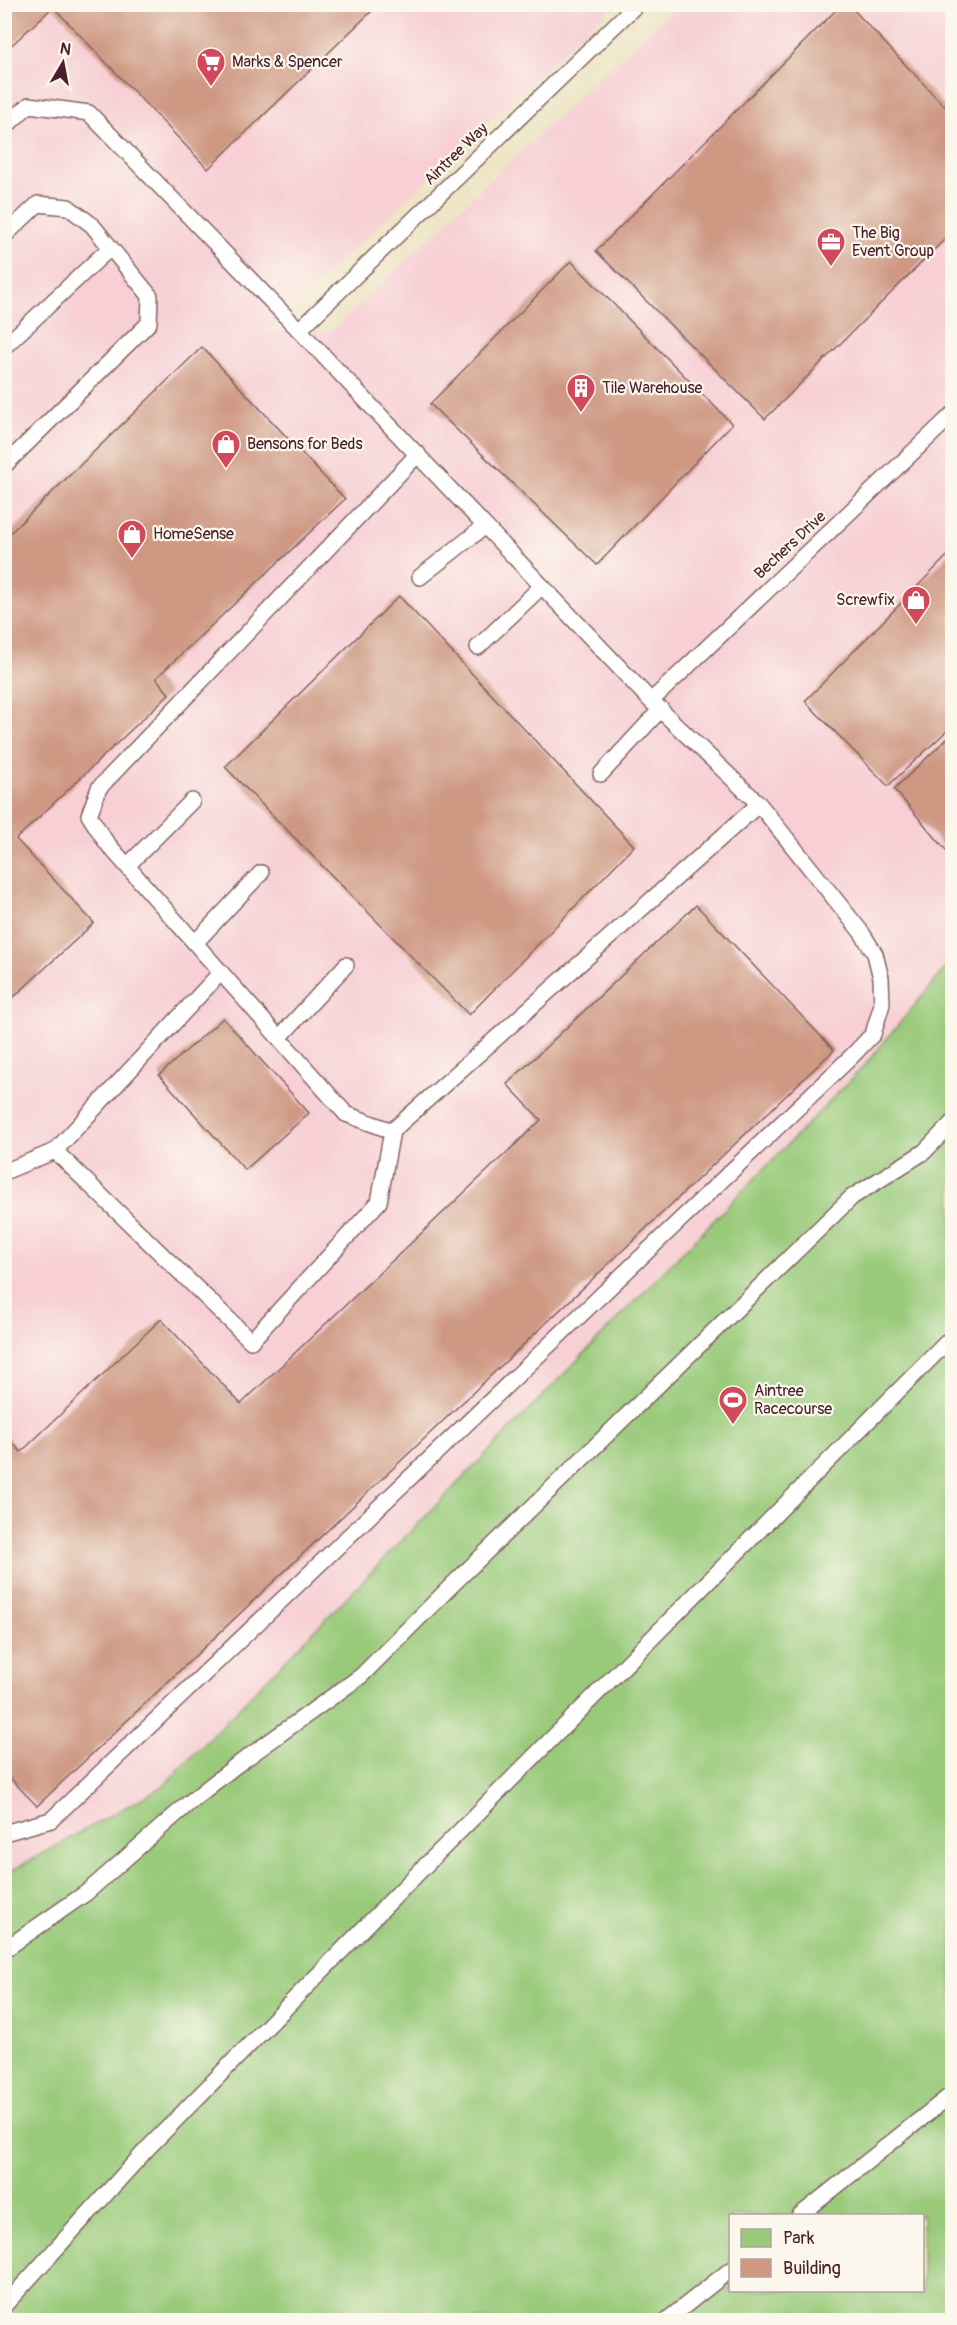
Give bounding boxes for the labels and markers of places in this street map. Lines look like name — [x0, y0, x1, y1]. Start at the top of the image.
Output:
supermarket icon: Marks & Spencer — [195, 46, 227, 88]
place label: Marks & Spencer — [232, 52, 343, 72]
place label: The Big Event Group — [852, 223, 934, 261]
office icon: The Big Event Group — [815, 226, 847, 268]
building icon: Tile Warehouse — [565, 372, 597, 414]
place label: Tile Warehouse — [602, 378, 703, 398]
shop icon: Bensons for Beds — [210, 428, 242, 470]
place label: Bensons for Beds — [247, 434, 363, 454]
shop icon: HomeSense — [116, 518, 148, 560]
place label: HomeSense — [153, 524, 234, 544]
shop icon: Screwfix — [900, 584, 932, 626]
place label: Screwfix — [836, 590, 895, 610]
place label: Aintree Racecourse — [754, 1381, 832, 1419]
sports icon: Aintree Racecourse — [717, 1384, 749, 1426]

